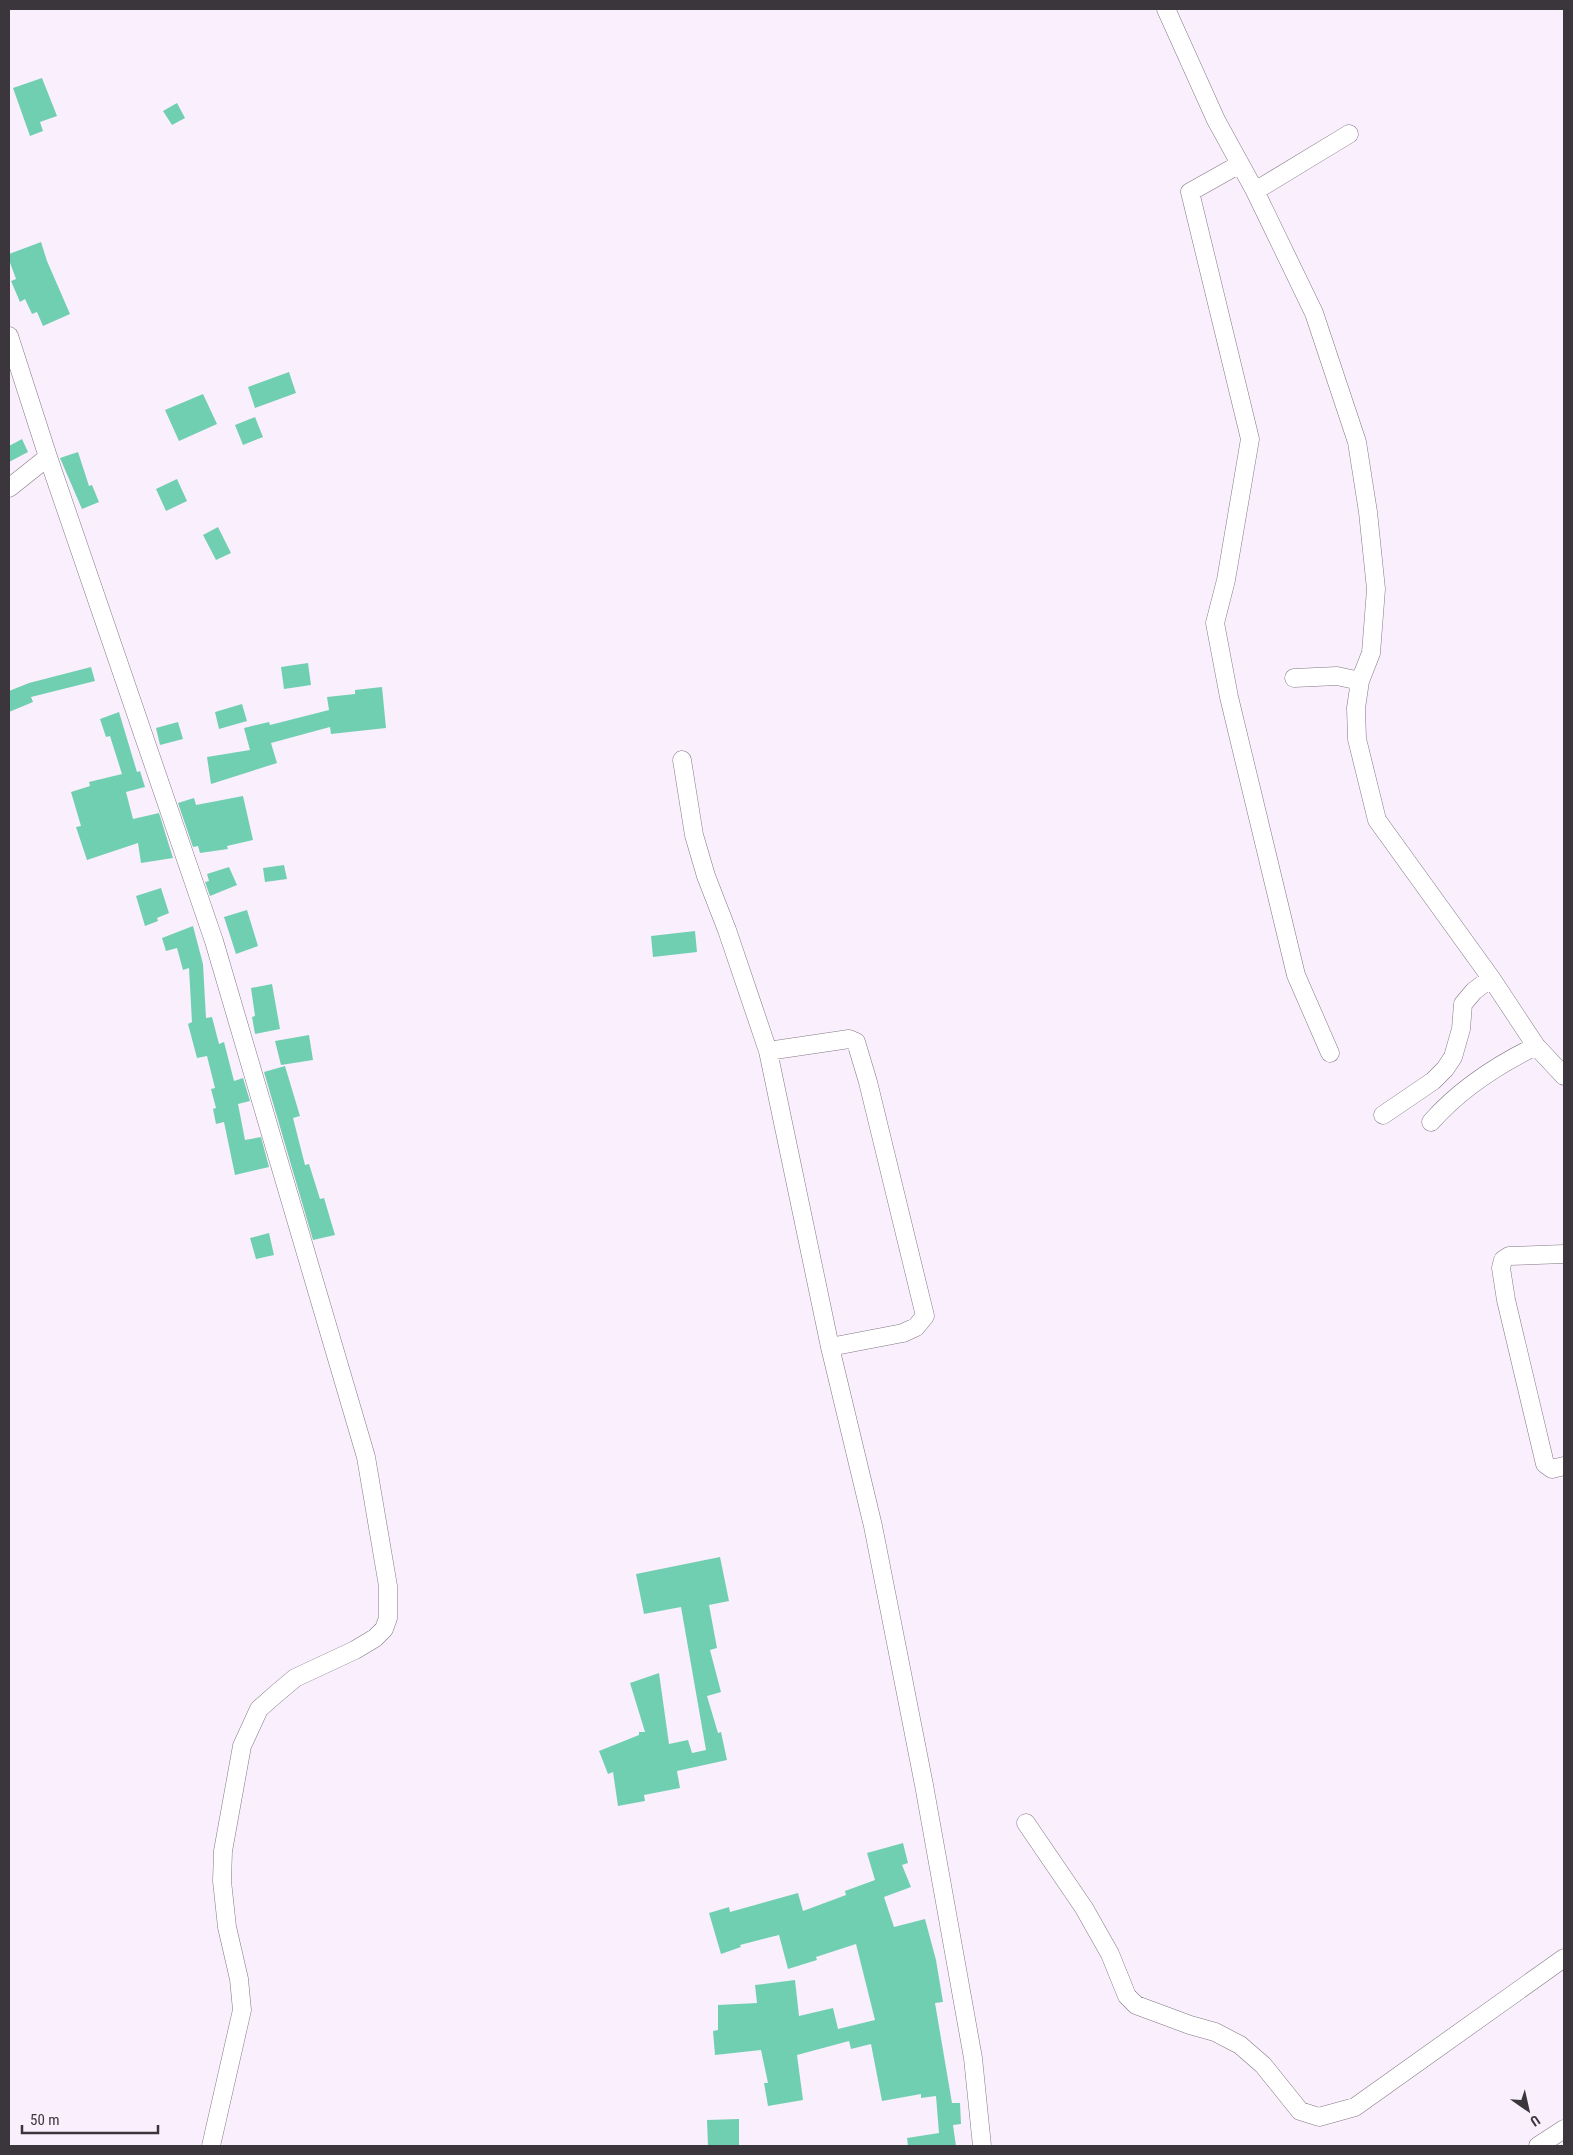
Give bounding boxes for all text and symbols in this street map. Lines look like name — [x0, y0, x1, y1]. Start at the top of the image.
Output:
north arrow — [1503, 2085, 1553, 2135]
scale bar — [22, 2102, 159, 2134]
text: 50 m — [30, 2111, 60, 2129]
text: U — [1527, 2112, 1543, 2130]

